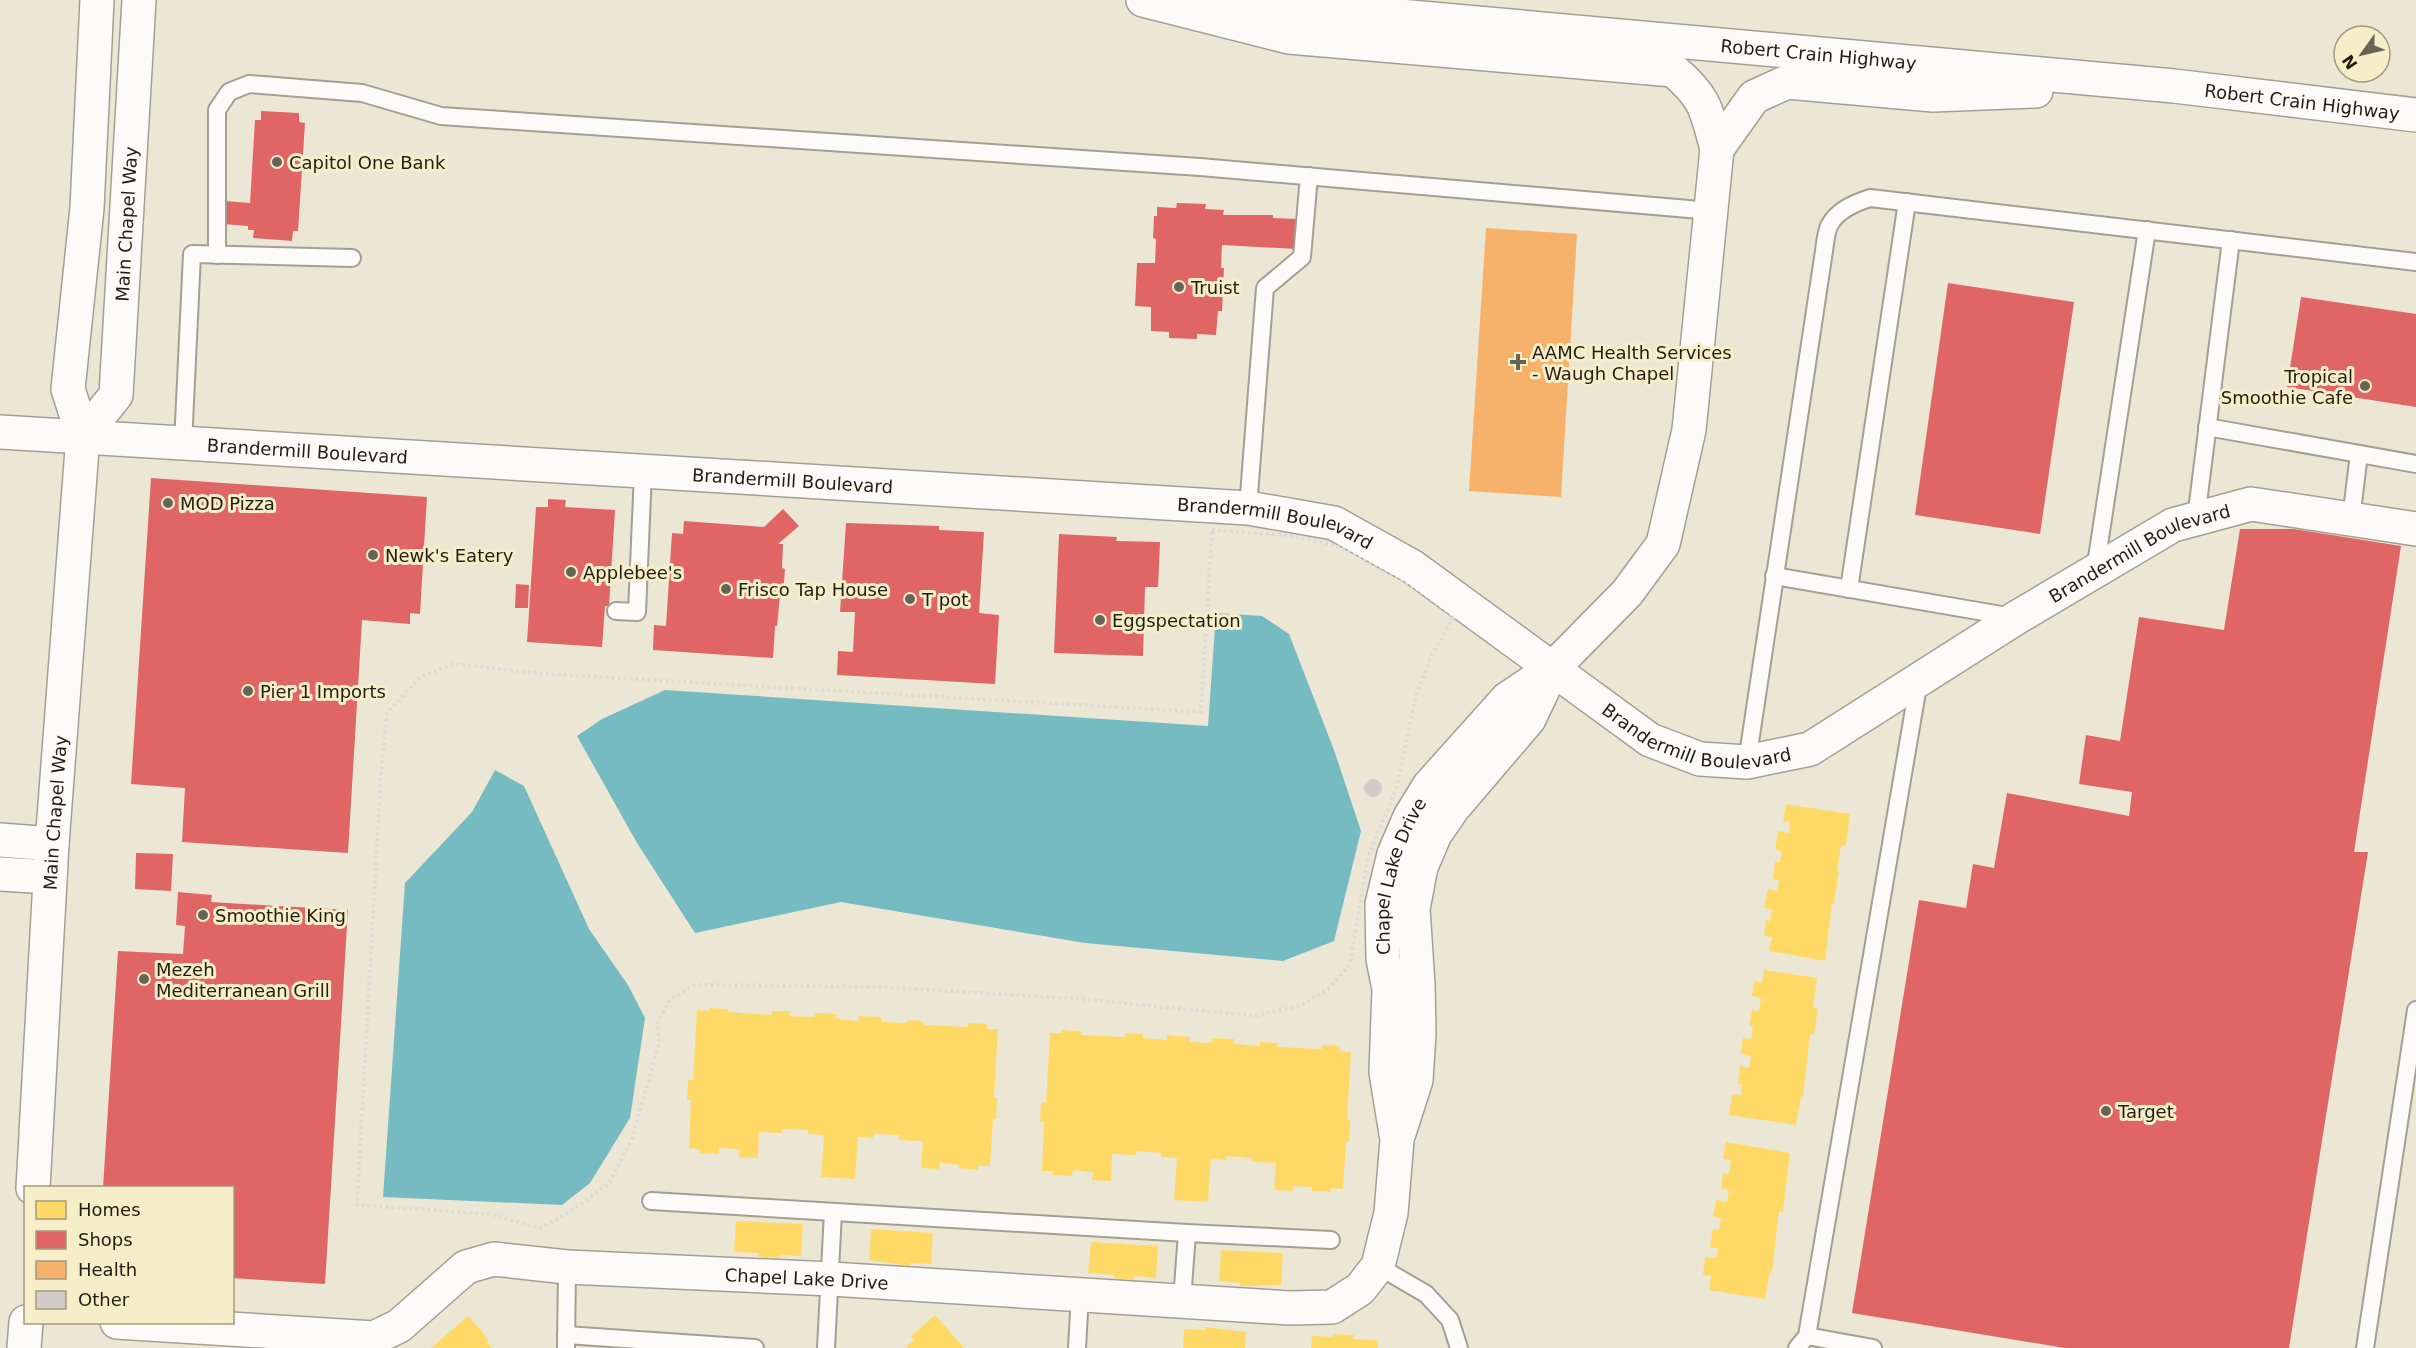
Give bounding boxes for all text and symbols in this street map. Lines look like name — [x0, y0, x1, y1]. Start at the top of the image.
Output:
north arrow — [2332, 24, 2392, 84]
street label: Robert Crain Highway — [1720, 35, 1918, 73]
text: N — [2338, 51, 2362, 73]
street label: Robert Crain Highway — [2203, 79, 2401, 124]
street label: Main Chapel Way — [111, 145, 141, 302]
place label: Capitol One Bank — [289, 152, 446, 173]
marker: Capitol One Bank — [270, 155, 284, 169]
place label: Truist — [1190, 277, 1240, 298]
marker: Truist — [1172, 280, 1186, 294]
place label: AAMC Health Services - Waugh Chapel — [1532, 342, 1732, 384]
marker: AAMC Health Services - Waugh Chapel — [1509, 353, 1527, 371]
place label: Tropical Smoothie Cafe — [2221, 366, 2353, 408]
marker: Tropical Smoothie Cafe — [2358, 379, 2372, 393]
street label: Brandermill Boulevard — [206, 434, 409, 467]
street label: Brandermill Boulevard — [691, 464, 894, 497]
place label: MOD Pizza — [180, 493, 275, 514]
street label: Brandermill Boulevard — [1177, 493, 1377, 553]
marker: MOD Pizza — [161, 496, 175, 510]
street label: Brandermill Boulevard — [2045, 500, 2232, 607]
place label: Newk's Eatery — [385, 545, 514, 566]
marker: Newk's Eatery — [366, 548, 380, 562]
place label: Applebee's — [583, 562, 682, 583]
marker: Applebee's — [564, 565, 578, 579]
place label: Frisco Tap House — [738, 579, 888, 600]
marker: Frisco Tap House — [719, 582, 733, 596]
place label: T pot — [921, 589, 968, 610]
marker: T pot — [903, 592, 917, 606]
place label: Eggspectation — [1112, 610, 1241, 631]
marker: Eggspectation — [1093, 613, 1107, 627]
place label: Pier 1 Imports — [260, 681, 386, 702]
marker: Pier 1 Imports — [241, 684, 255, 698]
street label: Brandermill Boulevard — [1599, 698, 1793, 773]
street label: Main Chapel Way — [39, 734, 71, 891]
street label: Chapel Lake Drive — [1371, 793, 1430, 955]
place label: Smoothie King — [215, 905, 346, 926]
marker: Smoothie King — [196, 908, 210, 922]
place label: Mezeh Mediterranean Grill — [156, 959, 330, 1001]
marker: Mezeh Mediterranean Grill — [137, 972, 151, 986]
place label: Target — [2117, 1101, 2174, 1122]
marker: Target — [2099, 1104, 2113, 1118]
legend — [24, 1186, 234, 1324]
text: Homes — [78, 1199, 141, 1220]
text: Shops — [78, 1229, 133, 1250]
text: Health — [78, 1259, 137, 1280]
street label: Chapel Lake Drive — [724, 1264, 889, 1293]
text: Other — [78, 1289, 130, 1310]

